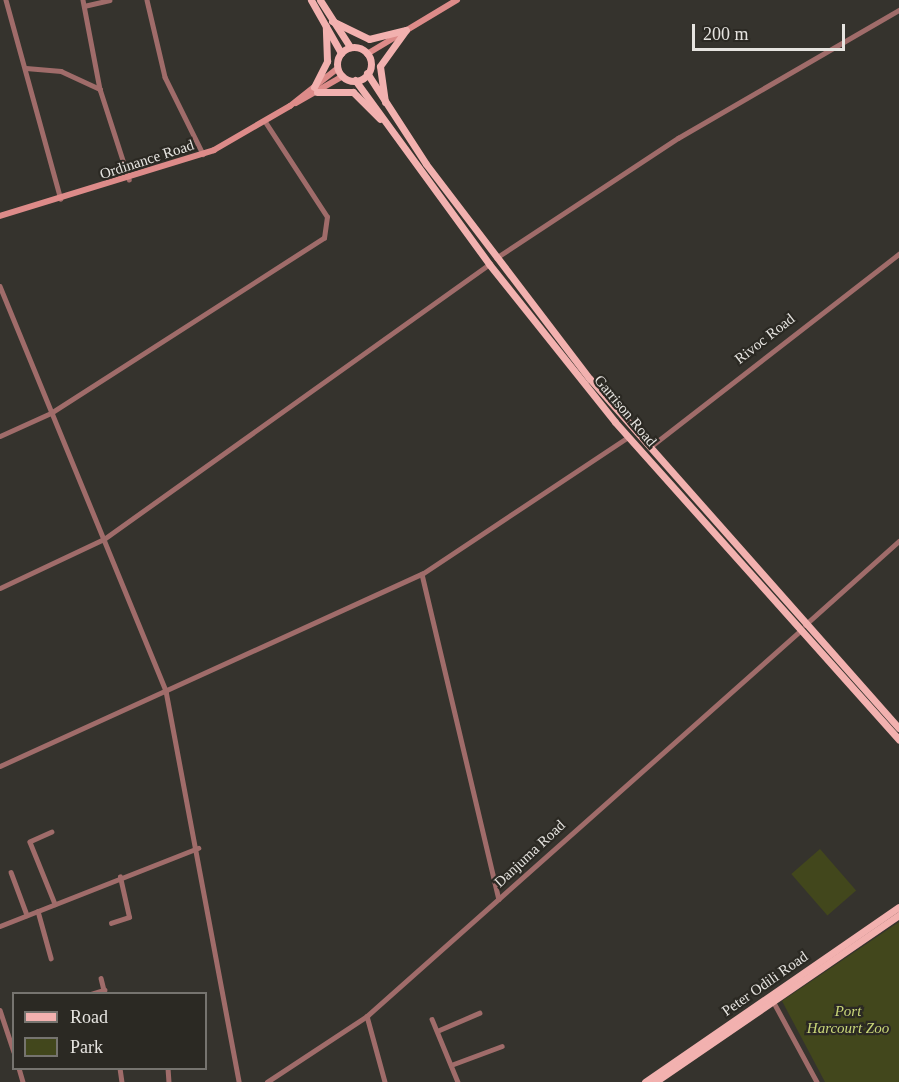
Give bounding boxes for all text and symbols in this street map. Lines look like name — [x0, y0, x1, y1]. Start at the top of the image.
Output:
scale bar — [695, 12, 848, 50]
text: 200 m — [703, 24, 749, 44]
street label: Ordinance Road — [98, 136, 196, 184]
street label: Rivoc Road — [731, 310, 799, 368]
street label: Garrison Road — [590, 372, 660, 450]
street label: Danjuma Road — [491, 817, 569, 891]
street label: Peter Odili Road — [719, 948, 811, 1020]
legend — [12, 992, 207, 1070]
park label: Port Harcourt Zoo — [807, 1002, 889, 1037]
text: Road — [70, 1007, 108, 1027]
text: Park — [70, 1037, 103, 1057]

